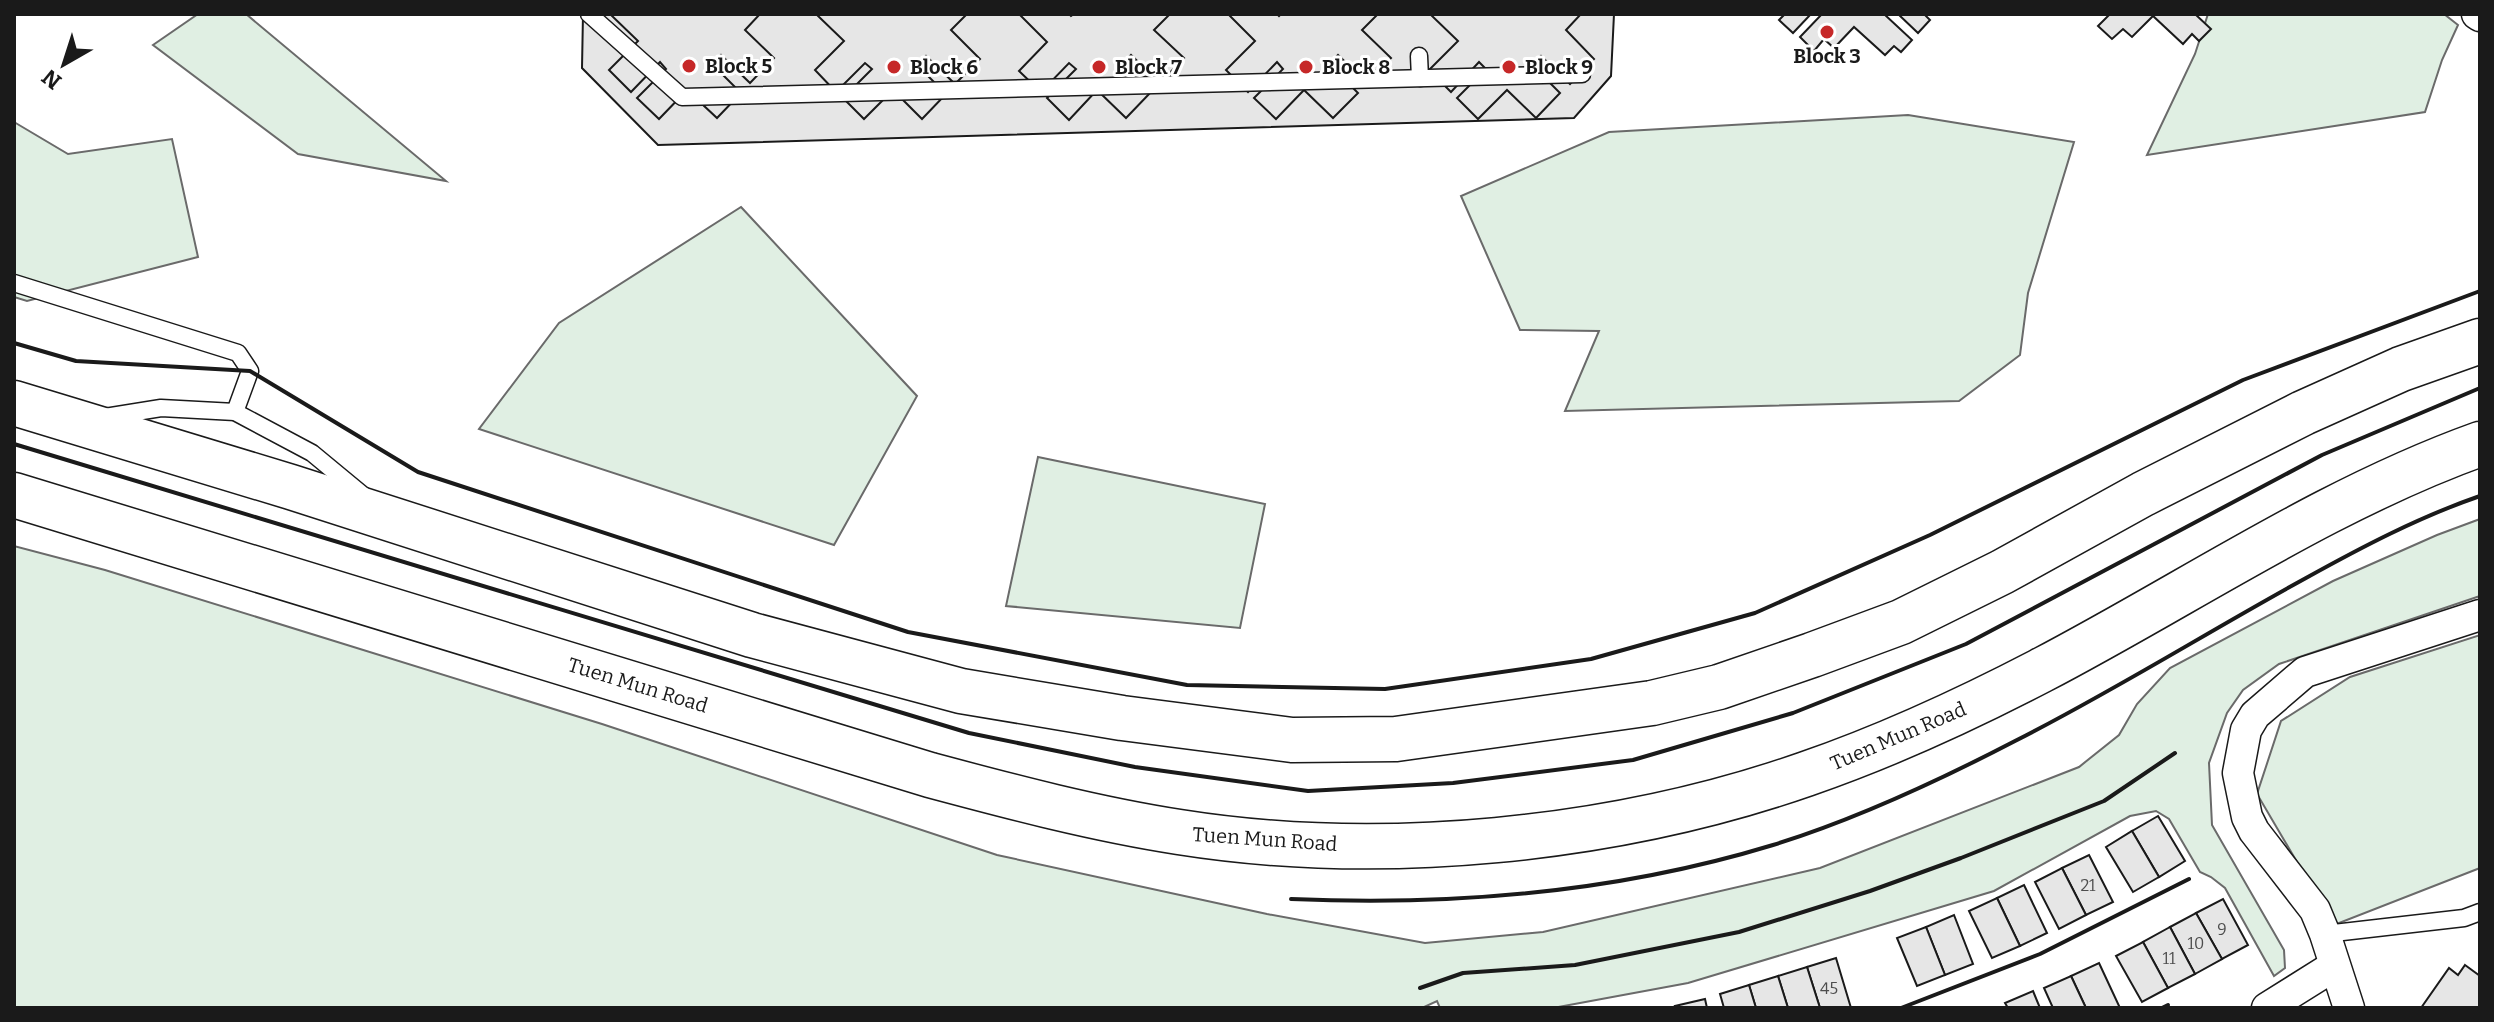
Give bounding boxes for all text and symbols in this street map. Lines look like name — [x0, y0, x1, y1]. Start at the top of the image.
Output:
marker: Block 3 — [1818, 23, 1836, 41]
north arrow — [24, 24, 104, 104]
place label: Block 3 — [1793, 44, 1861, 68]
place label: Block 5 — [705, 54, 772, 78]
place label: Block 6 — [910, 55, 978, 79]
place label: Block 7 — [1115, 55, 1182, 79]
place label: Block 8 — [1322, 55, 1390, 79]
place label: Block 9 — [1525, 55, 1593, 79]
marker: Block 5 — [680, 57, 698, 75]
marker: Block 6 — [885, 58, 903, 76]
marker: Block 7 — [1090, 58, 1108, 76]
marker: Block 8 — [1297, 58, 1315, 76]
marker: Block 9 — [1500, 58, 1518, 76]
text: N — [37, 63, 67, 95]
street label: Tuen Mun Road — [565, 652, 711, 718]
street label: Tuen Mun Road — [1826, 697, 1970, 775]
street label: Tuen Mun Road — [1192, 822, 1338, 856]
house number: 21 — [2080, 876, 2096, 895]
house number: 9 — [2217, 920, 2227, 939]
house number: 10 — [2188, 934, 2204, 953]
house number: 11 — [2163, 949, 2176, 968]
house number: 45 — [1820, 979, 1838, 998]

